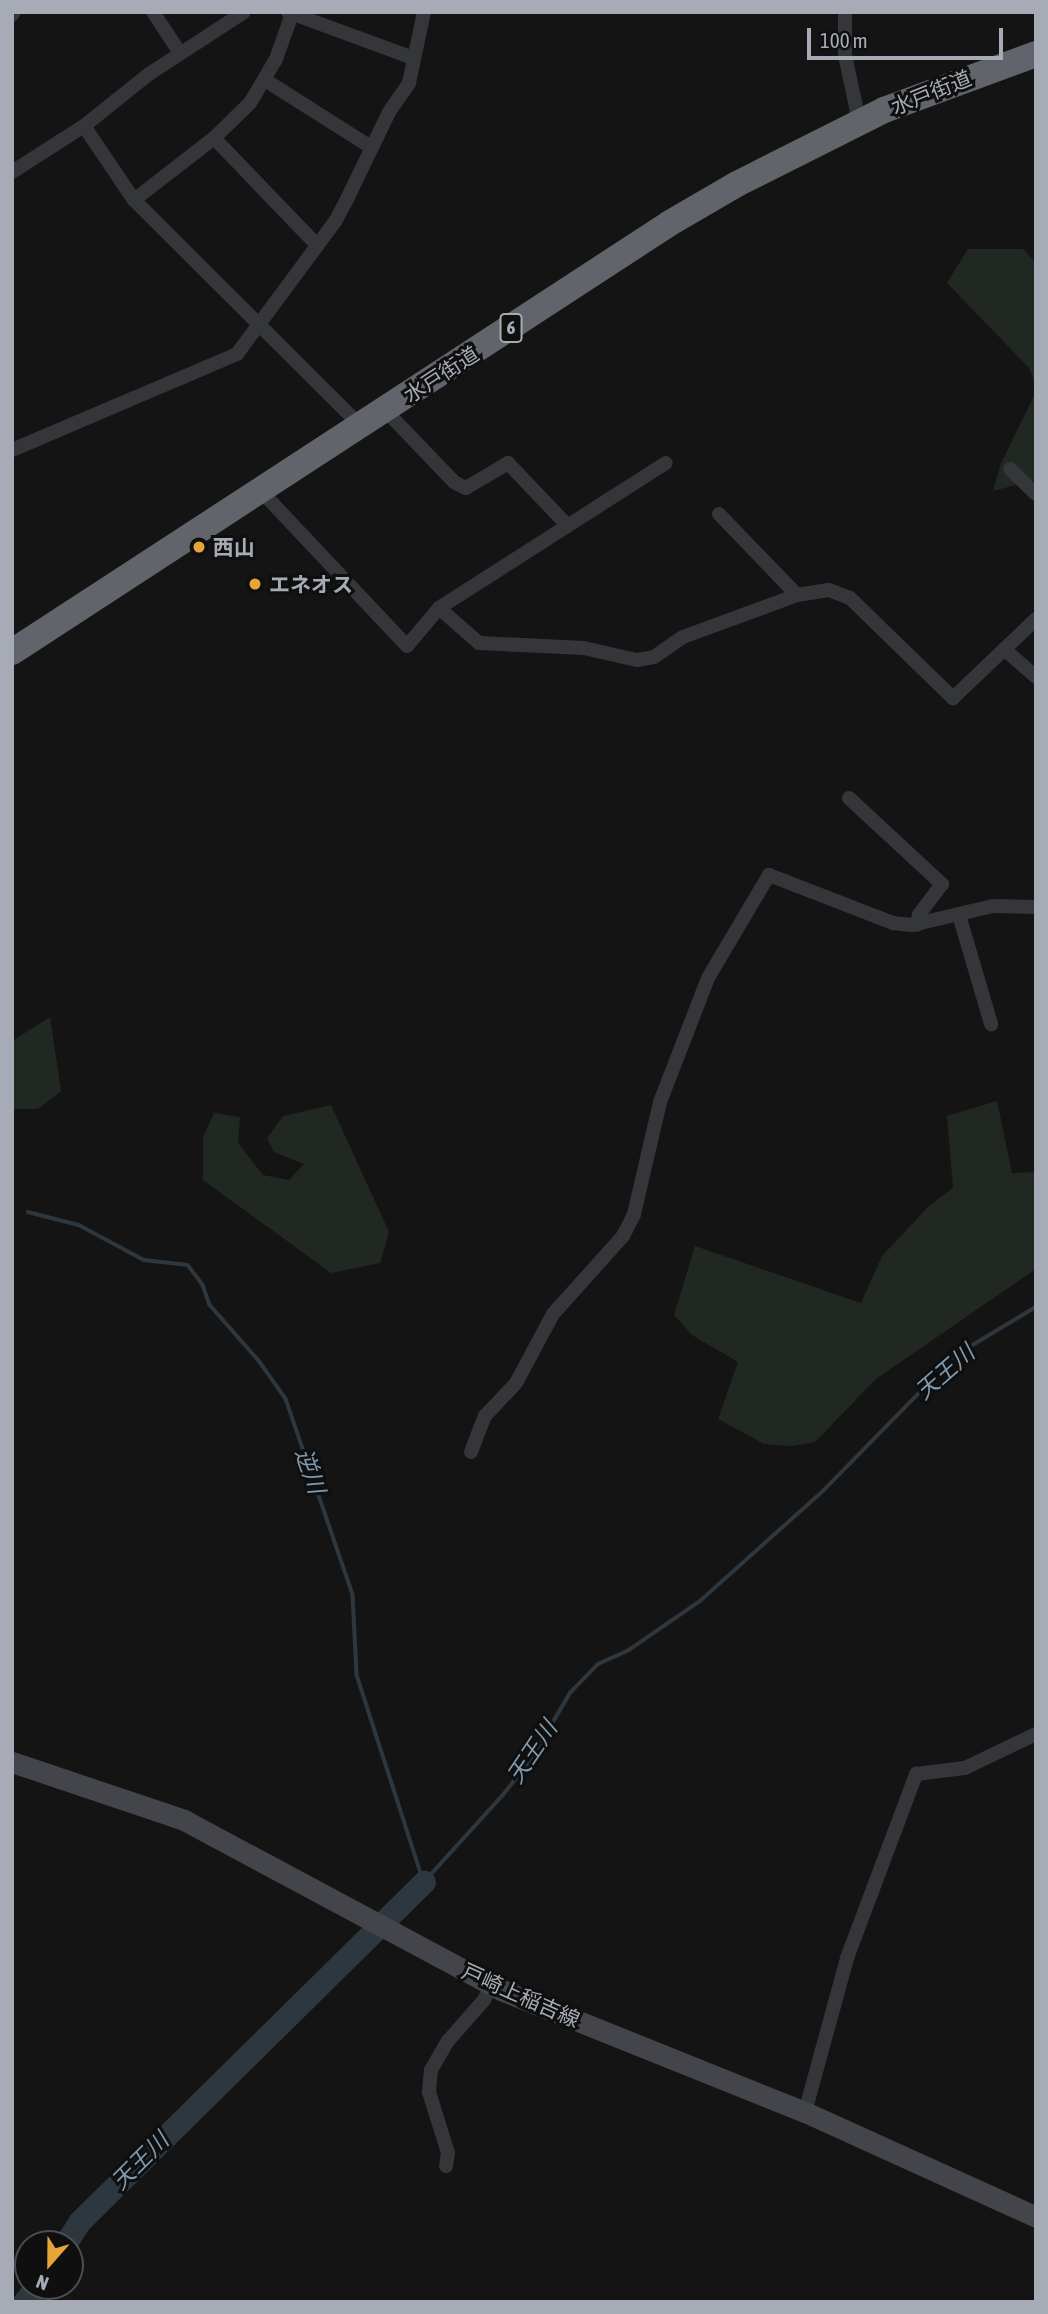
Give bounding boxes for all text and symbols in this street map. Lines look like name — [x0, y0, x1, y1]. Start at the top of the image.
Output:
scale bar — [810, 14, 1006, 58]
text: 100 m — [820, 28, 868, 52]
street label: 水戸街道 — [887, 65, 975, 119]
road number: 6 — [499, 312, 523, 344]
street label: 水戸街道 — [399, 341, 483, 407]
place label: 西山 — [213, 534, 255, 560]
marker: 西山 — [191, 539, 207, 555]
place label: エネオス — [269, 571, 353, 597]
marker: エネオス — [247, 576, 263, 592]
water label: 天王川 — [910, 1339, 980, 1405]
water label: 逆川 — [289, 1445, 331, 1497]
water label: 天王川 — [501, 1716, 563, 1788]
street label: 戸崎上稲吉線 — [458, 1958, 584, 2032]
water label: 天王川 — [106, 2127, 174, 2195]
north arrow — [14, 2230, 84, 2300]
text: N — [33, 2270, 51, 2295]

